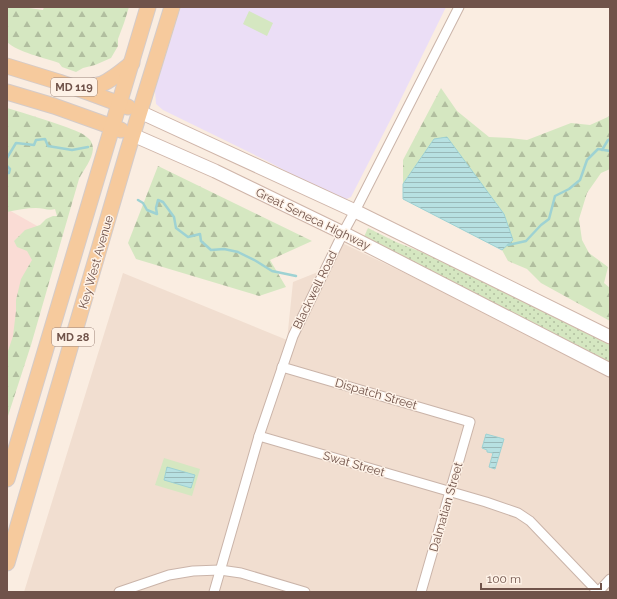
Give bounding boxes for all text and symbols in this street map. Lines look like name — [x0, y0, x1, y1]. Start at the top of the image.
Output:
road number: MD 119 — [51, 78, 97, 96]
street label: Great Seneca Highway — [253, 185, 373, 253]
street label: Key West Avenue — [76, 214, 116, 310]
street label: Blackwell Road — [290, 249, 340, 331]
road number: MD 28 — [52, 328, 94, 346]
street label: Dispatch Street — [333, 376, 419, 412]
street label: Swat Street — [322, 449, 386, 479]
street label: Dalmatian Street — [427, 461, 465, 553]
scale bar — [481, 565, 601, 591]
text: 100 m — [487, 572, 521, 586]

